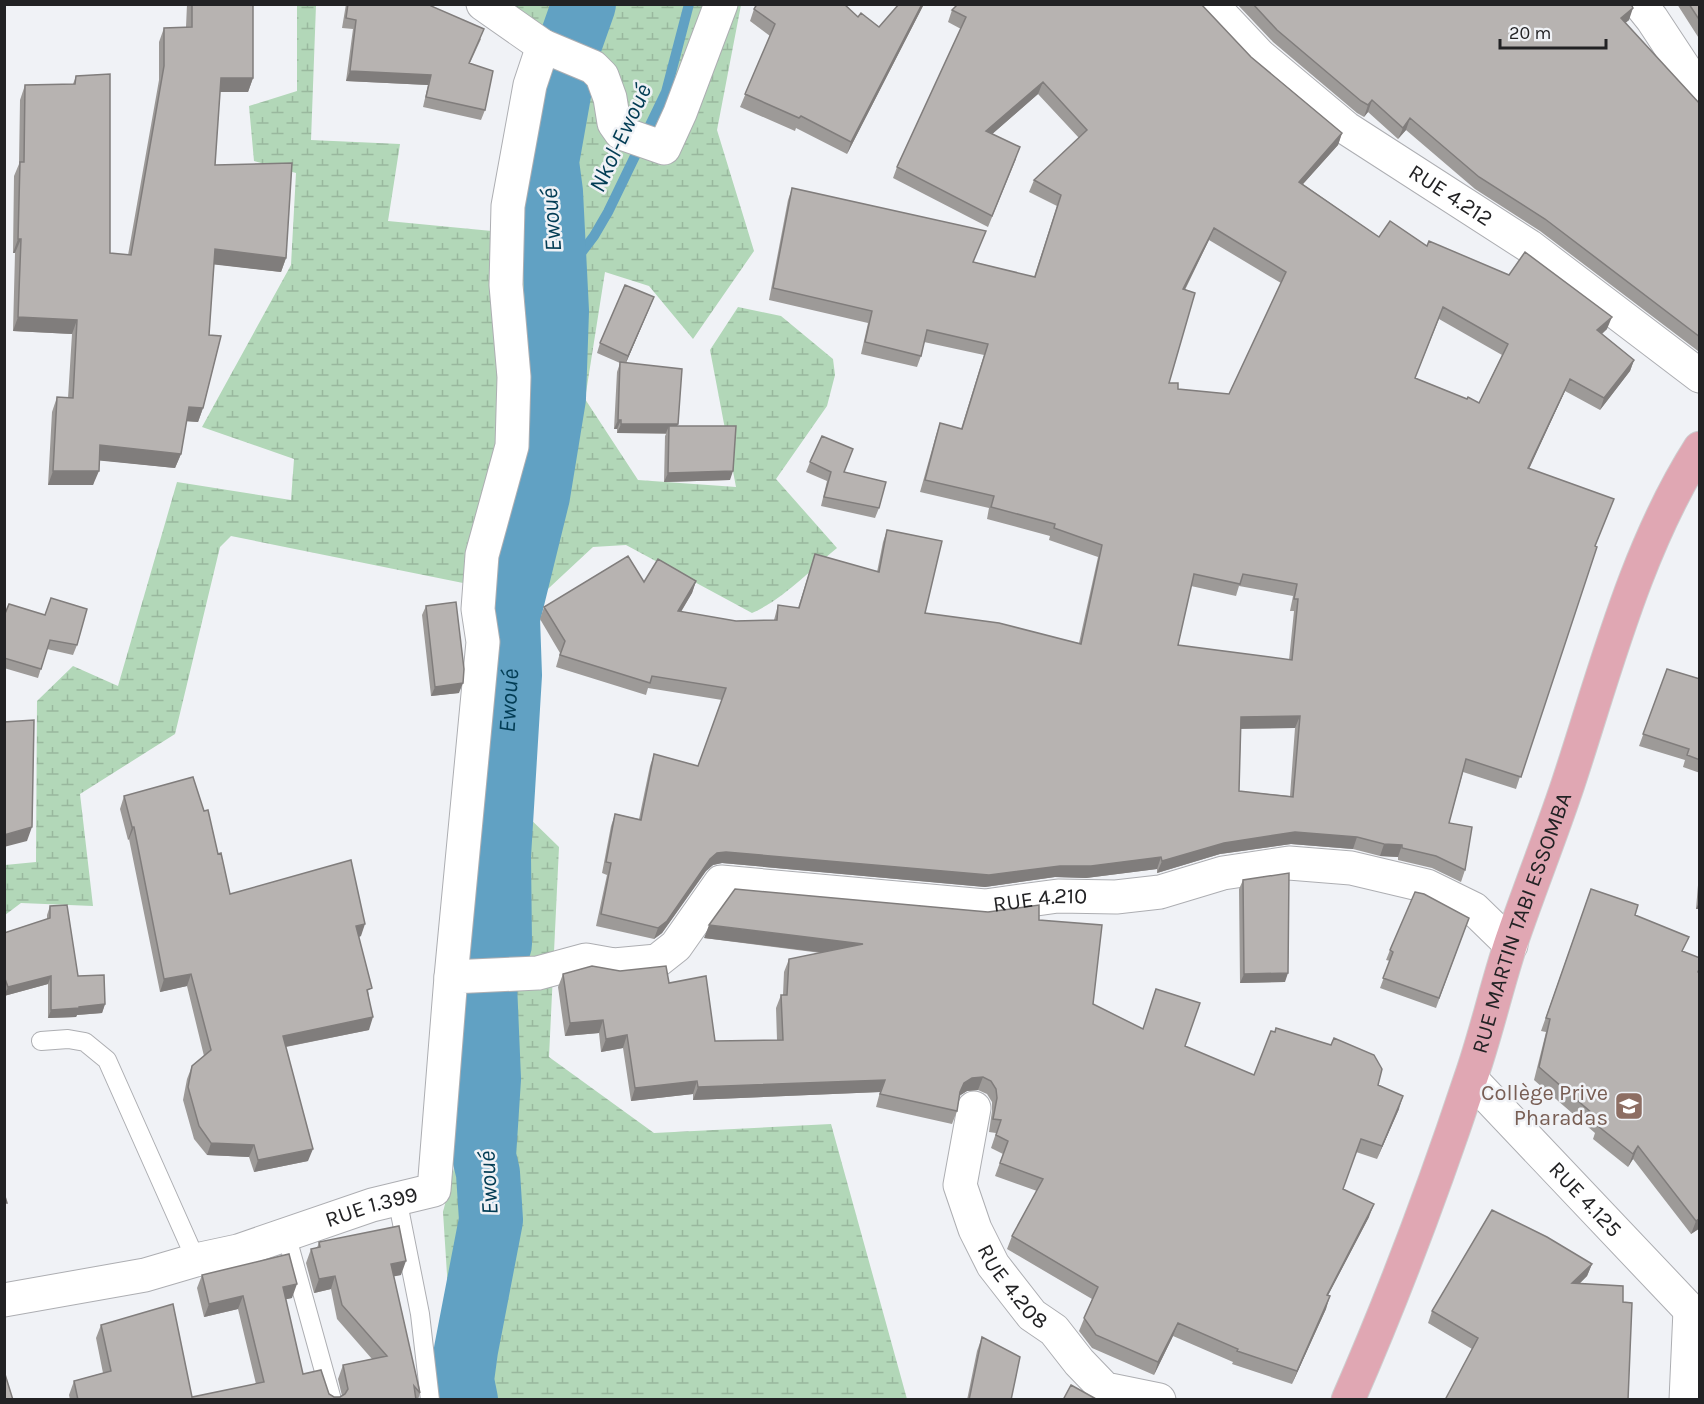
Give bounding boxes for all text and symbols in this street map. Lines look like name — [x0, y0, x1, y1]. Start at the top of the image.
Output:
scale bar — [1500, 12, 1606, 50]
text: 20 m — [1509, 22, 1551, 44]
water label: Nkol-Ewoué — [583, 79, 657, 197]
street label: RUE 4.212 — [1404, 159, 1497, 232]
water label: Ewoué — [535, 187, 567, 253]
water label: Ewoué — [493, 669, 524, 734]
street label: RUE MARTIN TABI ESSOMBA — [1467, 789, 1577, 1057]
street label: RUE 4.210 — [991, 883, 1087, 918]
place label: Collège Prive Pharadas — [1481, 1080, 1608, 1131]
school or university icon: Collège Prive Pharadas — [1613, 1090, 1645, 1122]
water label: Ewoué — [472, 1150, 504, 1216]
street label: RUE 4.125 — [1543, 1156, 1627, 1243]
street label: RUE 1.399 — [322, 1181, 420, 1233]
street label: RUE 4.208 — [972, 1240, 1053, 1335]

